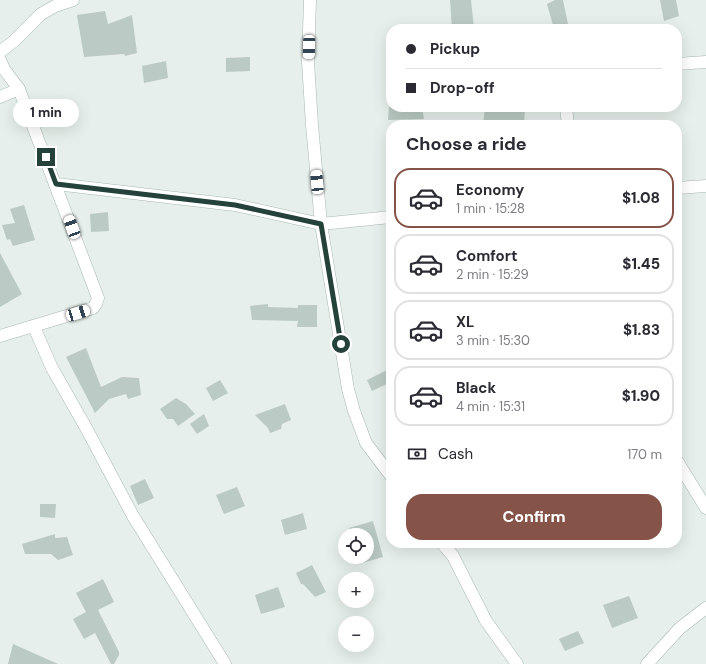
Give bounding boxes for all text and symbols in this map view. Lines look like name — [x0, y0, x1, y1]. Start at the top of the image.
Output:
car — [303, 35, 315, 59]
text: Pickup — [430, 39, 480, 59]
text: Drop-off — [430, 78, 495, 98]
callout: 1 min — [13, 99, 79, 127]
text: 1 min — [30, 104, 62, 121]
text: Choose a ride — [406, 132, 527, 156]
route end — [37, 148, 55, 166]
car — [310, 170, 324, 194]
icon: car — [408, 180, 444, 216]
text: Economy — [456, 180, 524, 200]
text: $1.08 — [622, 188, 660, 208]
text: 1 min · 15:28 — [456, 200, 525, 217]
car — [62, 214, 82, 240]
icon: car — [408, 246, 444, 282]
text: Comfort — [456, 246, 517, 266]
text: $1.45 — [622, 254, 660, 274]
text: 2 min · 15:29 — [456, 266, 529, 283]
car — [65, 304, 91, 322]
icon: car — [408, 312, 444, 348]
text: XL — [456, 312, 474, 332]
text: $1.83 — [623, 320, 660, 340]
text: 3 min · 15:30 — [456, 332, 530, 349]
route start — [332, 335, 350, 353]
icon: car — [408, 378, 444, 414]
text: Black — [456, 378, 496, 398]
text: $1.90 — [622, 386, 660, 406]
text: 4 min · 15:31 — [456, 398, 525, 415]
icon: cash — [406, 443, 428, 465]
text: Cash — [438, 444, 473, 464]
text: 170 m — [627, 446, 662, 463]
button: Confirm — [406, 494, 662, 540]
map controls — [338, 528, 374, 652]
button: locate — [338, 528, 374, 564]
button: + — [338, 572, 374, 608]
button: − — [338, 616, 374, 652]

